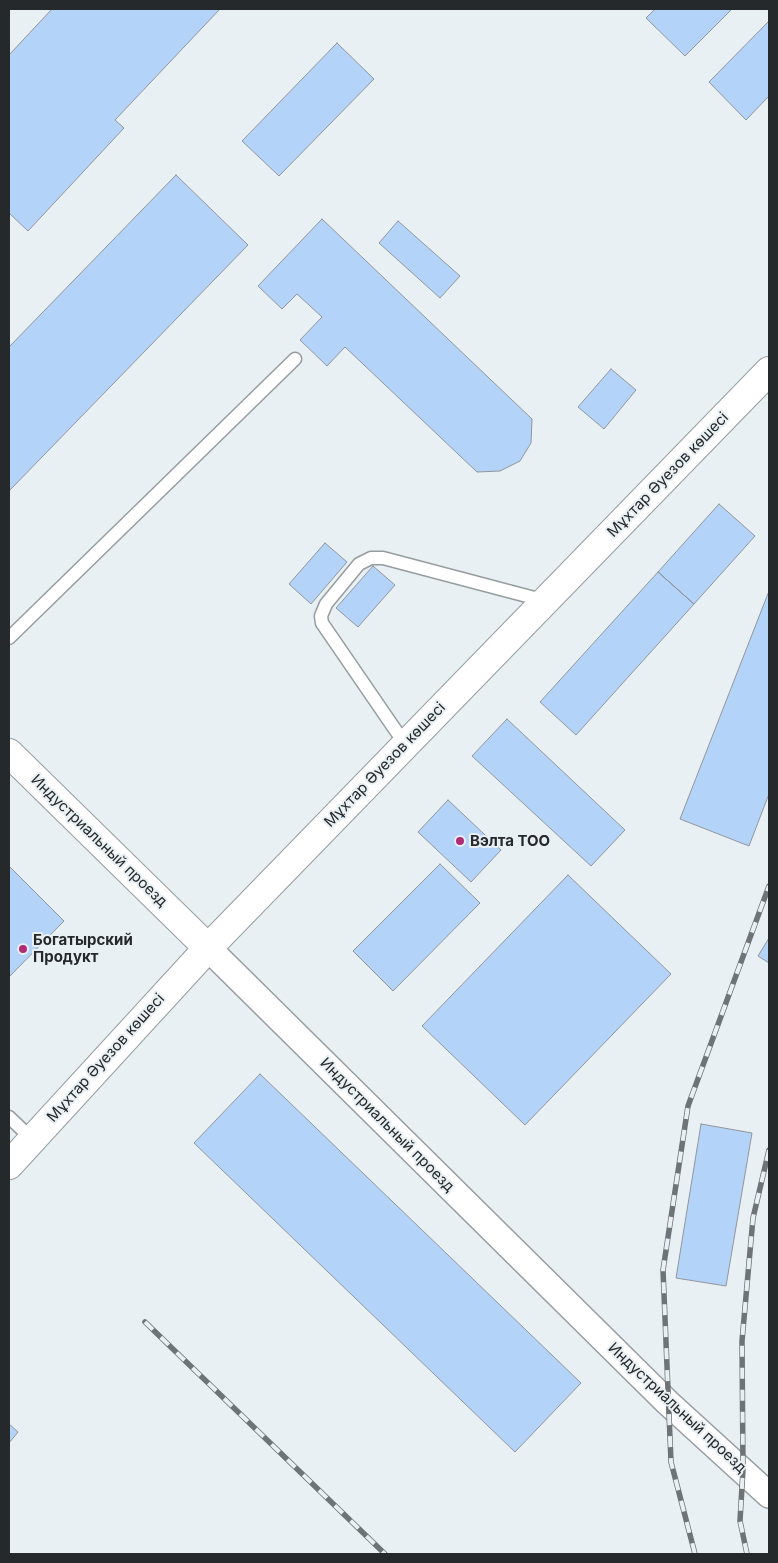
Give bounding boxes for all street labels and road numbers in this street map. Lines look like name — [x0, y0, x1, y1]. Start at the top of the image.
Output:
street label: Мұхтар Әуезов көшесі — [604, 409, 732, 541]
street label: Мұхтар Әуезов көшесі — [321, 699, 449, 831]
street label: Индустриальный проезд — [27, 771, 171, 911]
street label: Мұхтар Әуезов көшесі — [44, 990, 168, 1126]
street label: Индустриальный проезд — [316, 1054, 458, 1196]
street label: Индустриальный проезд — [604, 1339, 750, 1477]

